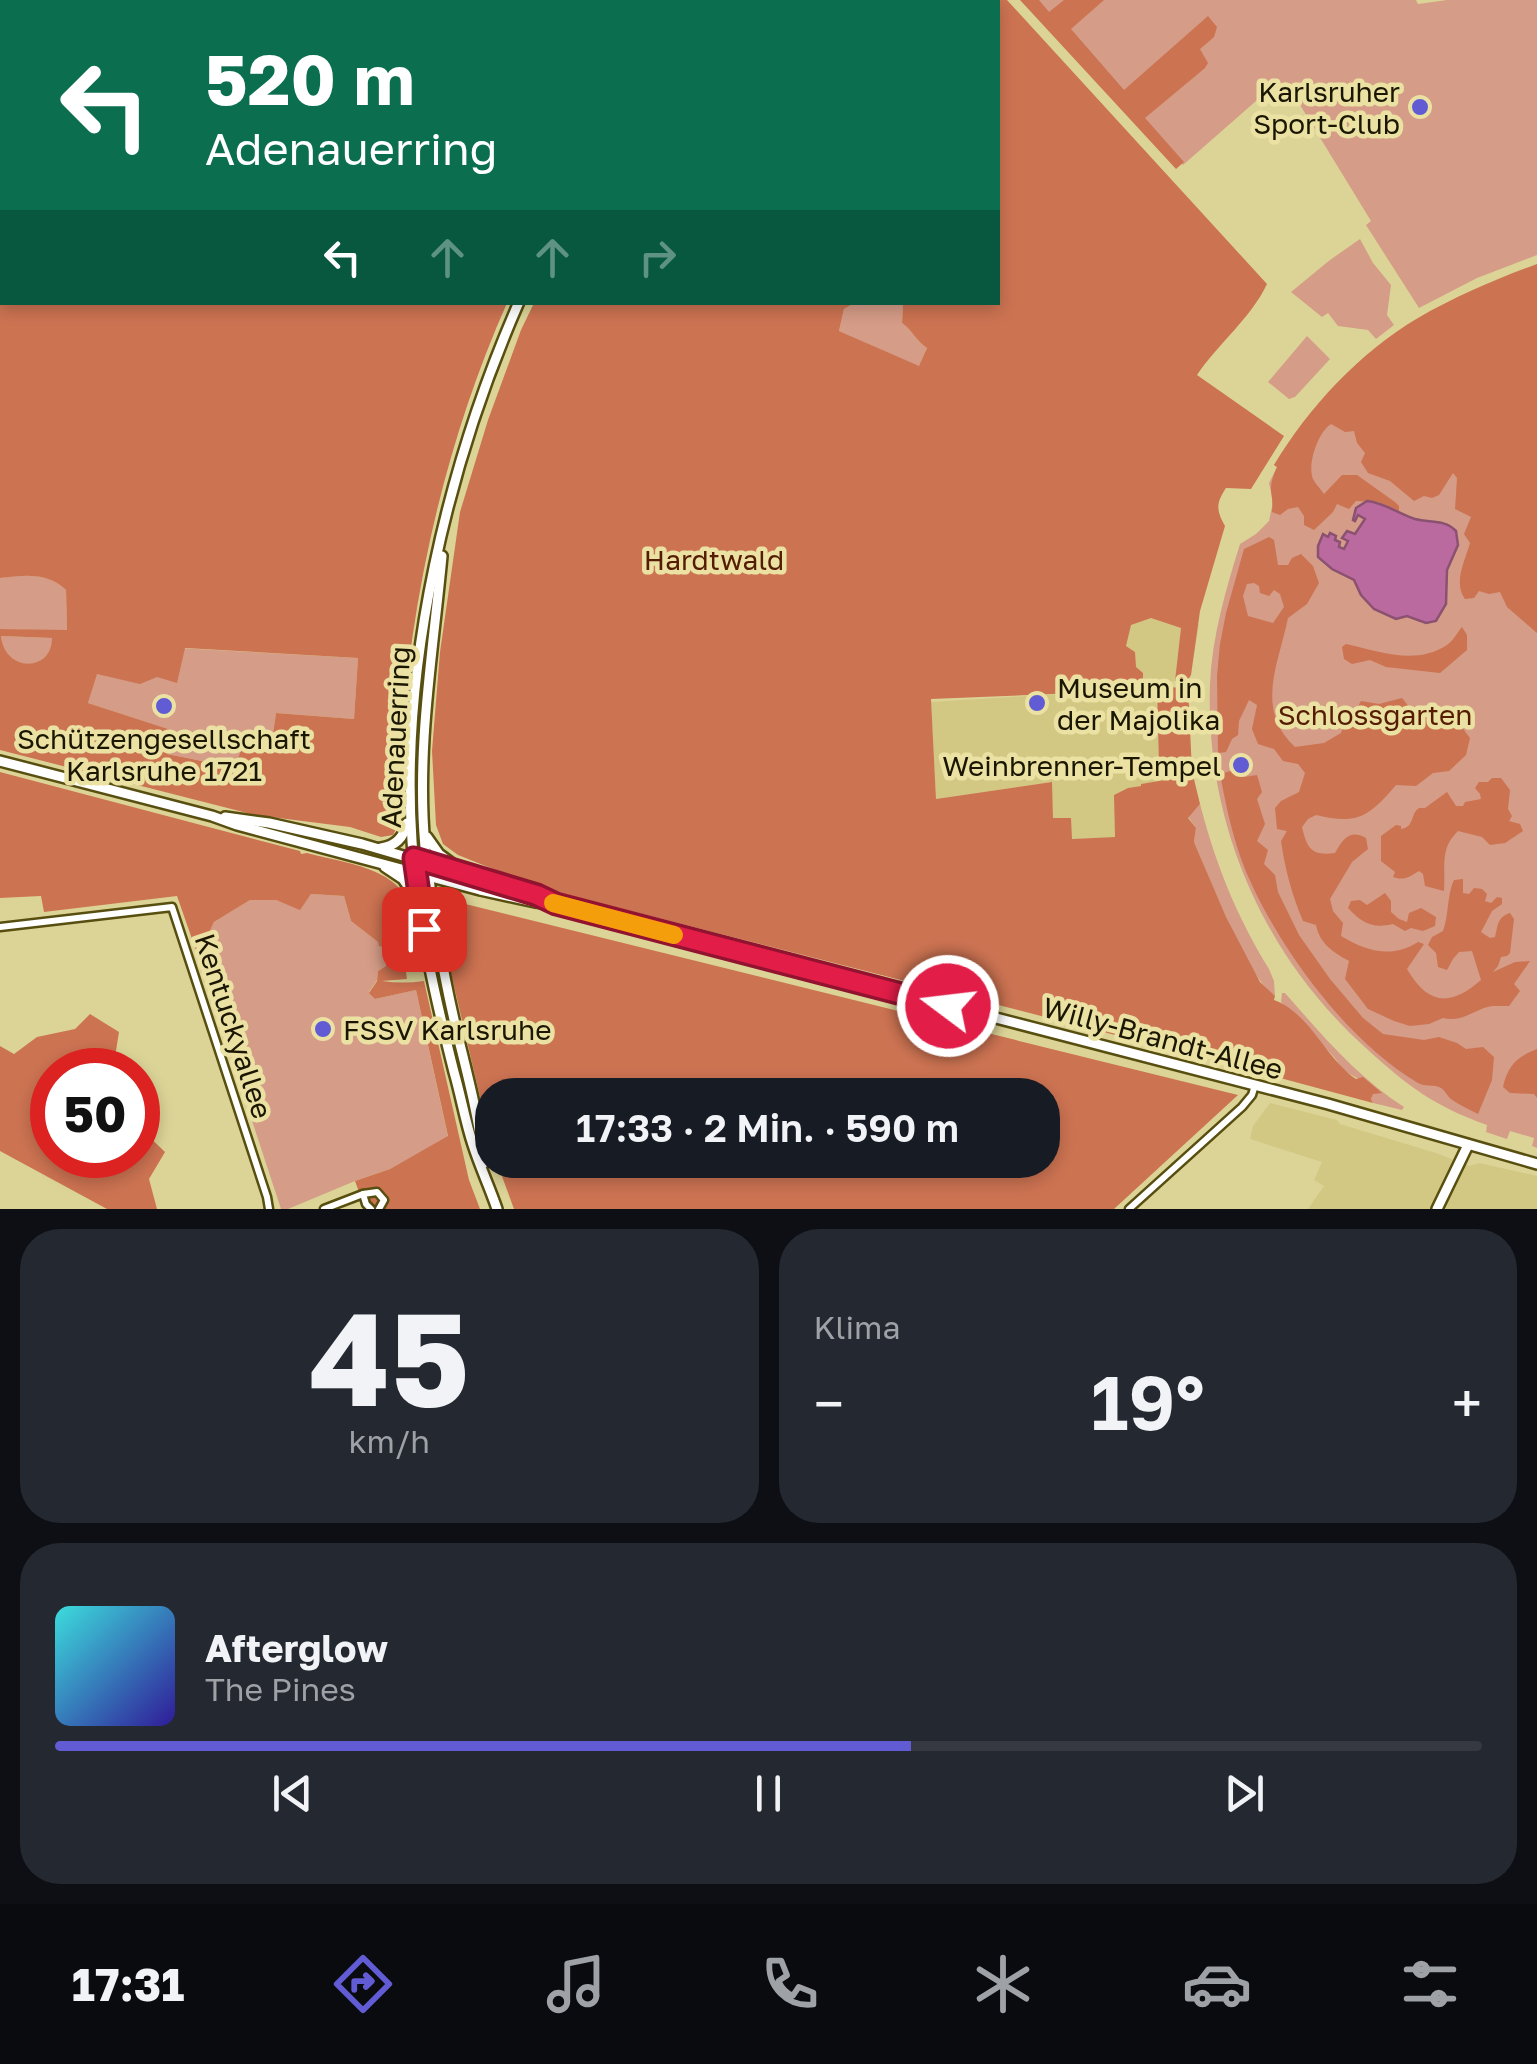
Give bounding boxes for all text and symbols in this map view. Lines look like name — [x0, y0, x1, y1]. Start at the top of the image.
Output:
text: 520 m — [205, 36, 415, 120]
icon: left — [40, 40, 170, 170]
place label: Karlsruher Sport-Club — [1253, 75, 1400, 140]
marker: Karlsruher Sport-Club — [1409, 96, 1431, 118]
text: Adenauerring — [205, 121, 497, 175]
icon: left — [315, 230, 370, 285]
icon: ahead — [420, 230, 475, 285]
icon: ahead — [525, 230, 580, 285]
icon: right — [630, 230, 685, 285]
park label: Hardtwald — [644, 543, 784, 576]
street label: Adenauerring — [374, 645, 416, 829]
place label: Museum in der Majolika — [1057, 671, 1220, 736]
marker: Museum in der Majolika — [1026, 692, 1048, 714]
marker: Schützengesellschaft Karlsruhe 1721 — [153, 695, 175, 717]
park label: Schlossgarten — [1278, 698, 1472, 731]
place label: Schützengesellschaft Karlsruhe 1721 — [17, 722, 311, 787]
place label: Weinbrenner-Tempel — [942, 749, 1221, 782]
marker: Weinbrenner-Tempel — [1230, 754, 1252, 776]
pin — [382, 887, 467, 972]
icon: arrive — [397, 902, 452, 957]
street label: Kentuckyallee — [189, 929, 279, 1123]
position arrow — [896, 954, 1000, 1058]
street label: Willy-Brandt-Allee — [1040, 990, 1286, 1086]
place label: FSSV Karlsruhe — [343, 1013, 551, 1046]
marker: FSSV Karlsruhe — [312, 1018, 334, 1040]
speed limit sign: 50 — [30, 1048, 160, 1178]
text: 17:33 · 2 Min. · 590 m — [576, 1105, 959, 1150]
text: 45 — [309, 1279, 470, 1435]
text: Klima — [814, 1308, 900, 1346]
text: 19° — [1091, 1356, 1205, 1447]
text: − — [814, 1370, 844, 1436]
text: + — [1452, 1370, 1482, 1436]
text: km/h — [349, 1422, 430, 1460]
text: Afterglow — [205, 1625, 388, 1670]
text: The Pines — [205, 1670, 356, 1708]
icon: previous — [265, 1766, 320, 1821]
icon: pause — [741, 1766, 796, 1821]
icon: next — [1217, 1766, 1272, 1821]
icon: directions — [328, 1949, 398, 2019]
icon: music — [541, 1949, 611, 2019]
icon: phone — [755, 1949, 825, 2019]
icon: climate — [968, 1949, 1038, 2019]
icon: car — [1182, 1949, 1252, 2019]
icon: filters — [1395, 1949, 1465, 2019]
text: 17:31 — [72, 1957, 184, 2011]

